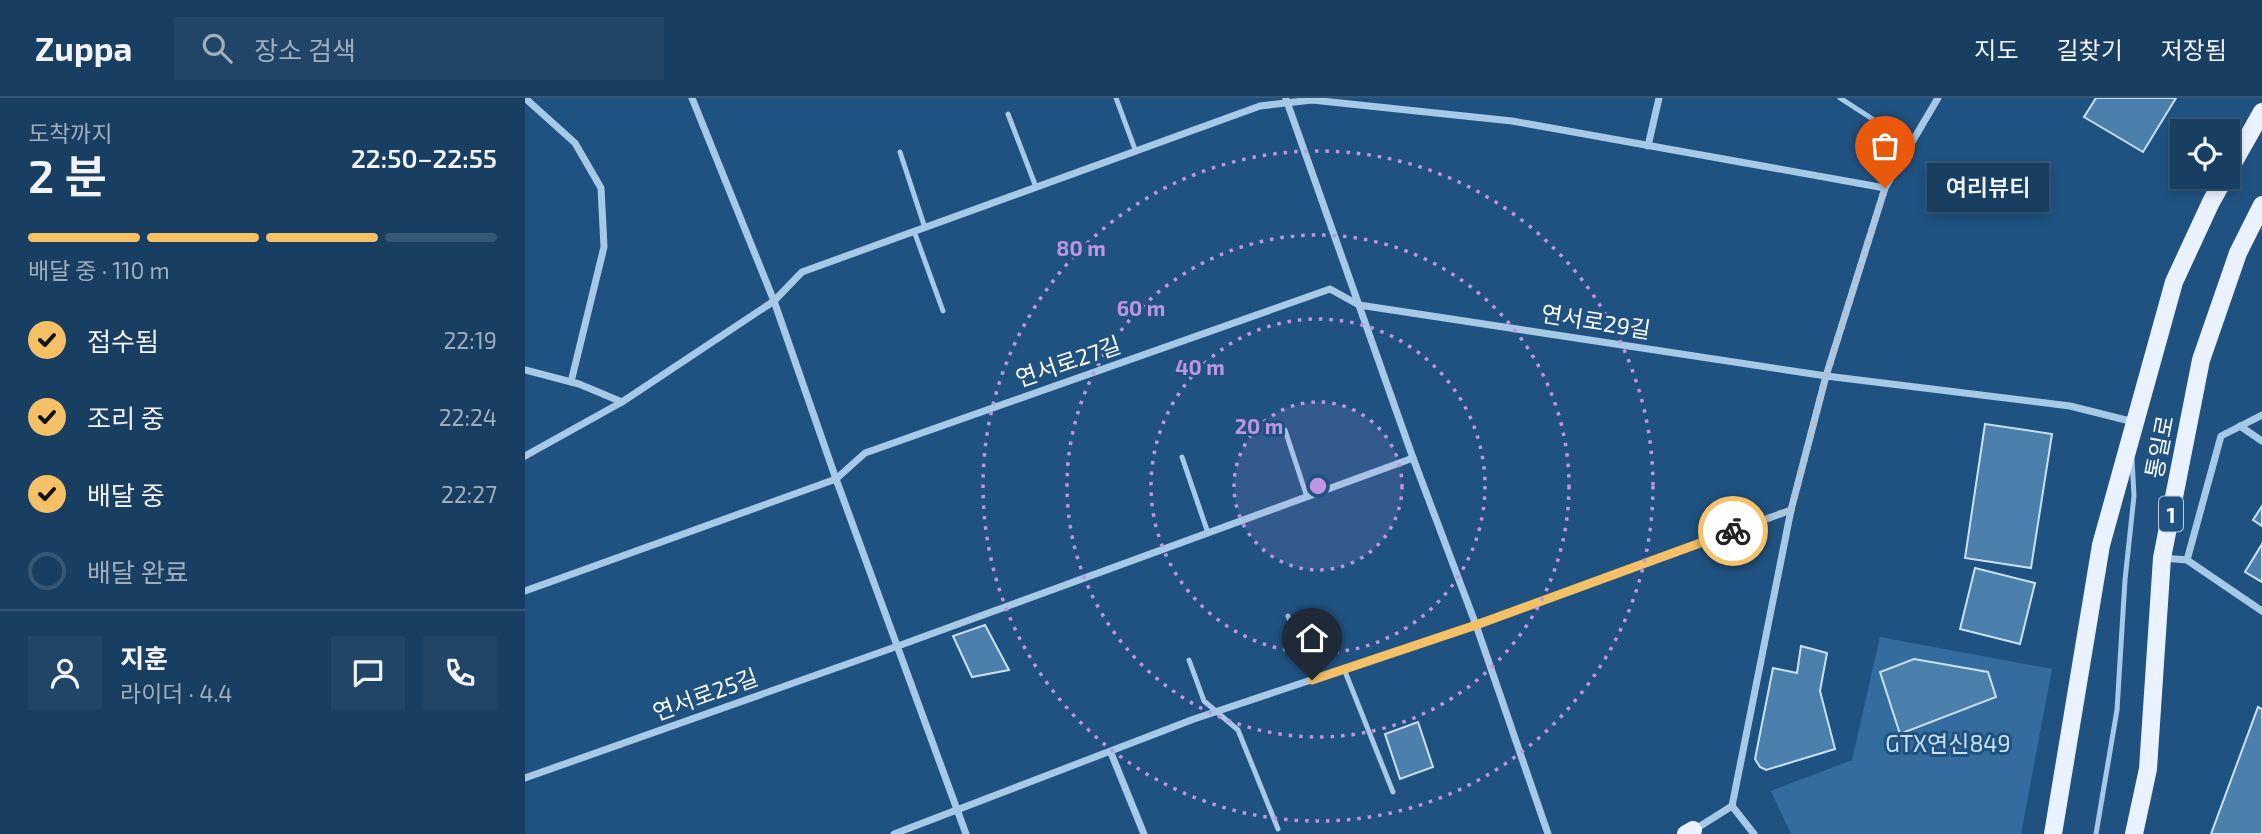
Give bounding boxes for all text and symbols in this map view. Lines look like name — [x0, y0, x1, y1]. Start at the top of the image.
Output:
search box — [174, 17, 664, 80]
text: Zuppa — [35, 28, 132, 68]
icon: search — [198, 29, 236, 67]
text: 장소 검색 — [254, 34, 356, 65]
text: 지도 — [1974, 35, 2019, 64]
text: 길찾기 — [2057, 35, 2123, 64]
text: 저장됨 — [2161, 35, 2227, 64]
pin — [1855, 116, 1915, 188]
text: 도착까지 — [28, 119, 113, 147]
map controls — [2170, 119, 2240, 189]
button: locate — [2170, 119, 2240, 189]
icon: bag — [1866, 127, 1904, 165]
text: 22:50–22:55 — [351, 142, 497, 173]
text: 2 분 — [28, 147, 107, 202]
callout: 여리뷰티 — [1927, 164, 2049, 212]
text: 여리뷰티 — [1946, 173, 2030, 201]
text: 80 m — [1056, 235, 1106, 260]
text: 배달 중 · 110 m — [28, 256, 170, 284]
text: 60 m — [1117, 295, 1165, 320]
street label: 연서로29길 — [1539, 299, 1653, 343]
icon: check — [28, 321, 66, 359]
text: 접수됨 — [87, 325, 159, 356]
text: 22:19 — [443, 326, 497, 354]
street label: 연서로27길 — [1012, 330, 1124, 392]
text: 40 m — [1175, 354, 1225, 379]
icon: check — [28, 398, 66, 436]
text: 조리 중 — [87, 402, 165, 433]
text: 22:24 — [439, 403, 497, 431]
text: 20 m — [1235, 413, 1283, 438]
street label: 통일로 — [2139, 413, 2179, 481]
centre of rings — [1306, 474, 1330, 498]
icon: check — [28, 475, 66, 513]
text: 배달 중 — [87, 479, 165, 510]
text: 22:27 — [441, 480, 497, 508]
courier — [1698, 496, 1768, 566]
road number: 1 — [2159, 496, 2183, 532]
icon: bike — [1714, 512, 1752, 550]
text: 배달 완료 — [87, 556, 188, 587]
pin — [1282, 608, 1342, 680]
icon: home — [1293, 619, 1331, 657]
button: person — [28, 636, 102, 710]
button: chat — [331, 636, 405, 710]
button: phone — [423, 636, 497, 710]
text: 지훈 — [120, 642, 168, 673]
street label: 연서로25길 — [649, 662, 761, 726]
text: 라이더 · 4.4 — [120, 679, 233, 707]
park label: GTX연신849 — [1885, 729, 2011, 757]

